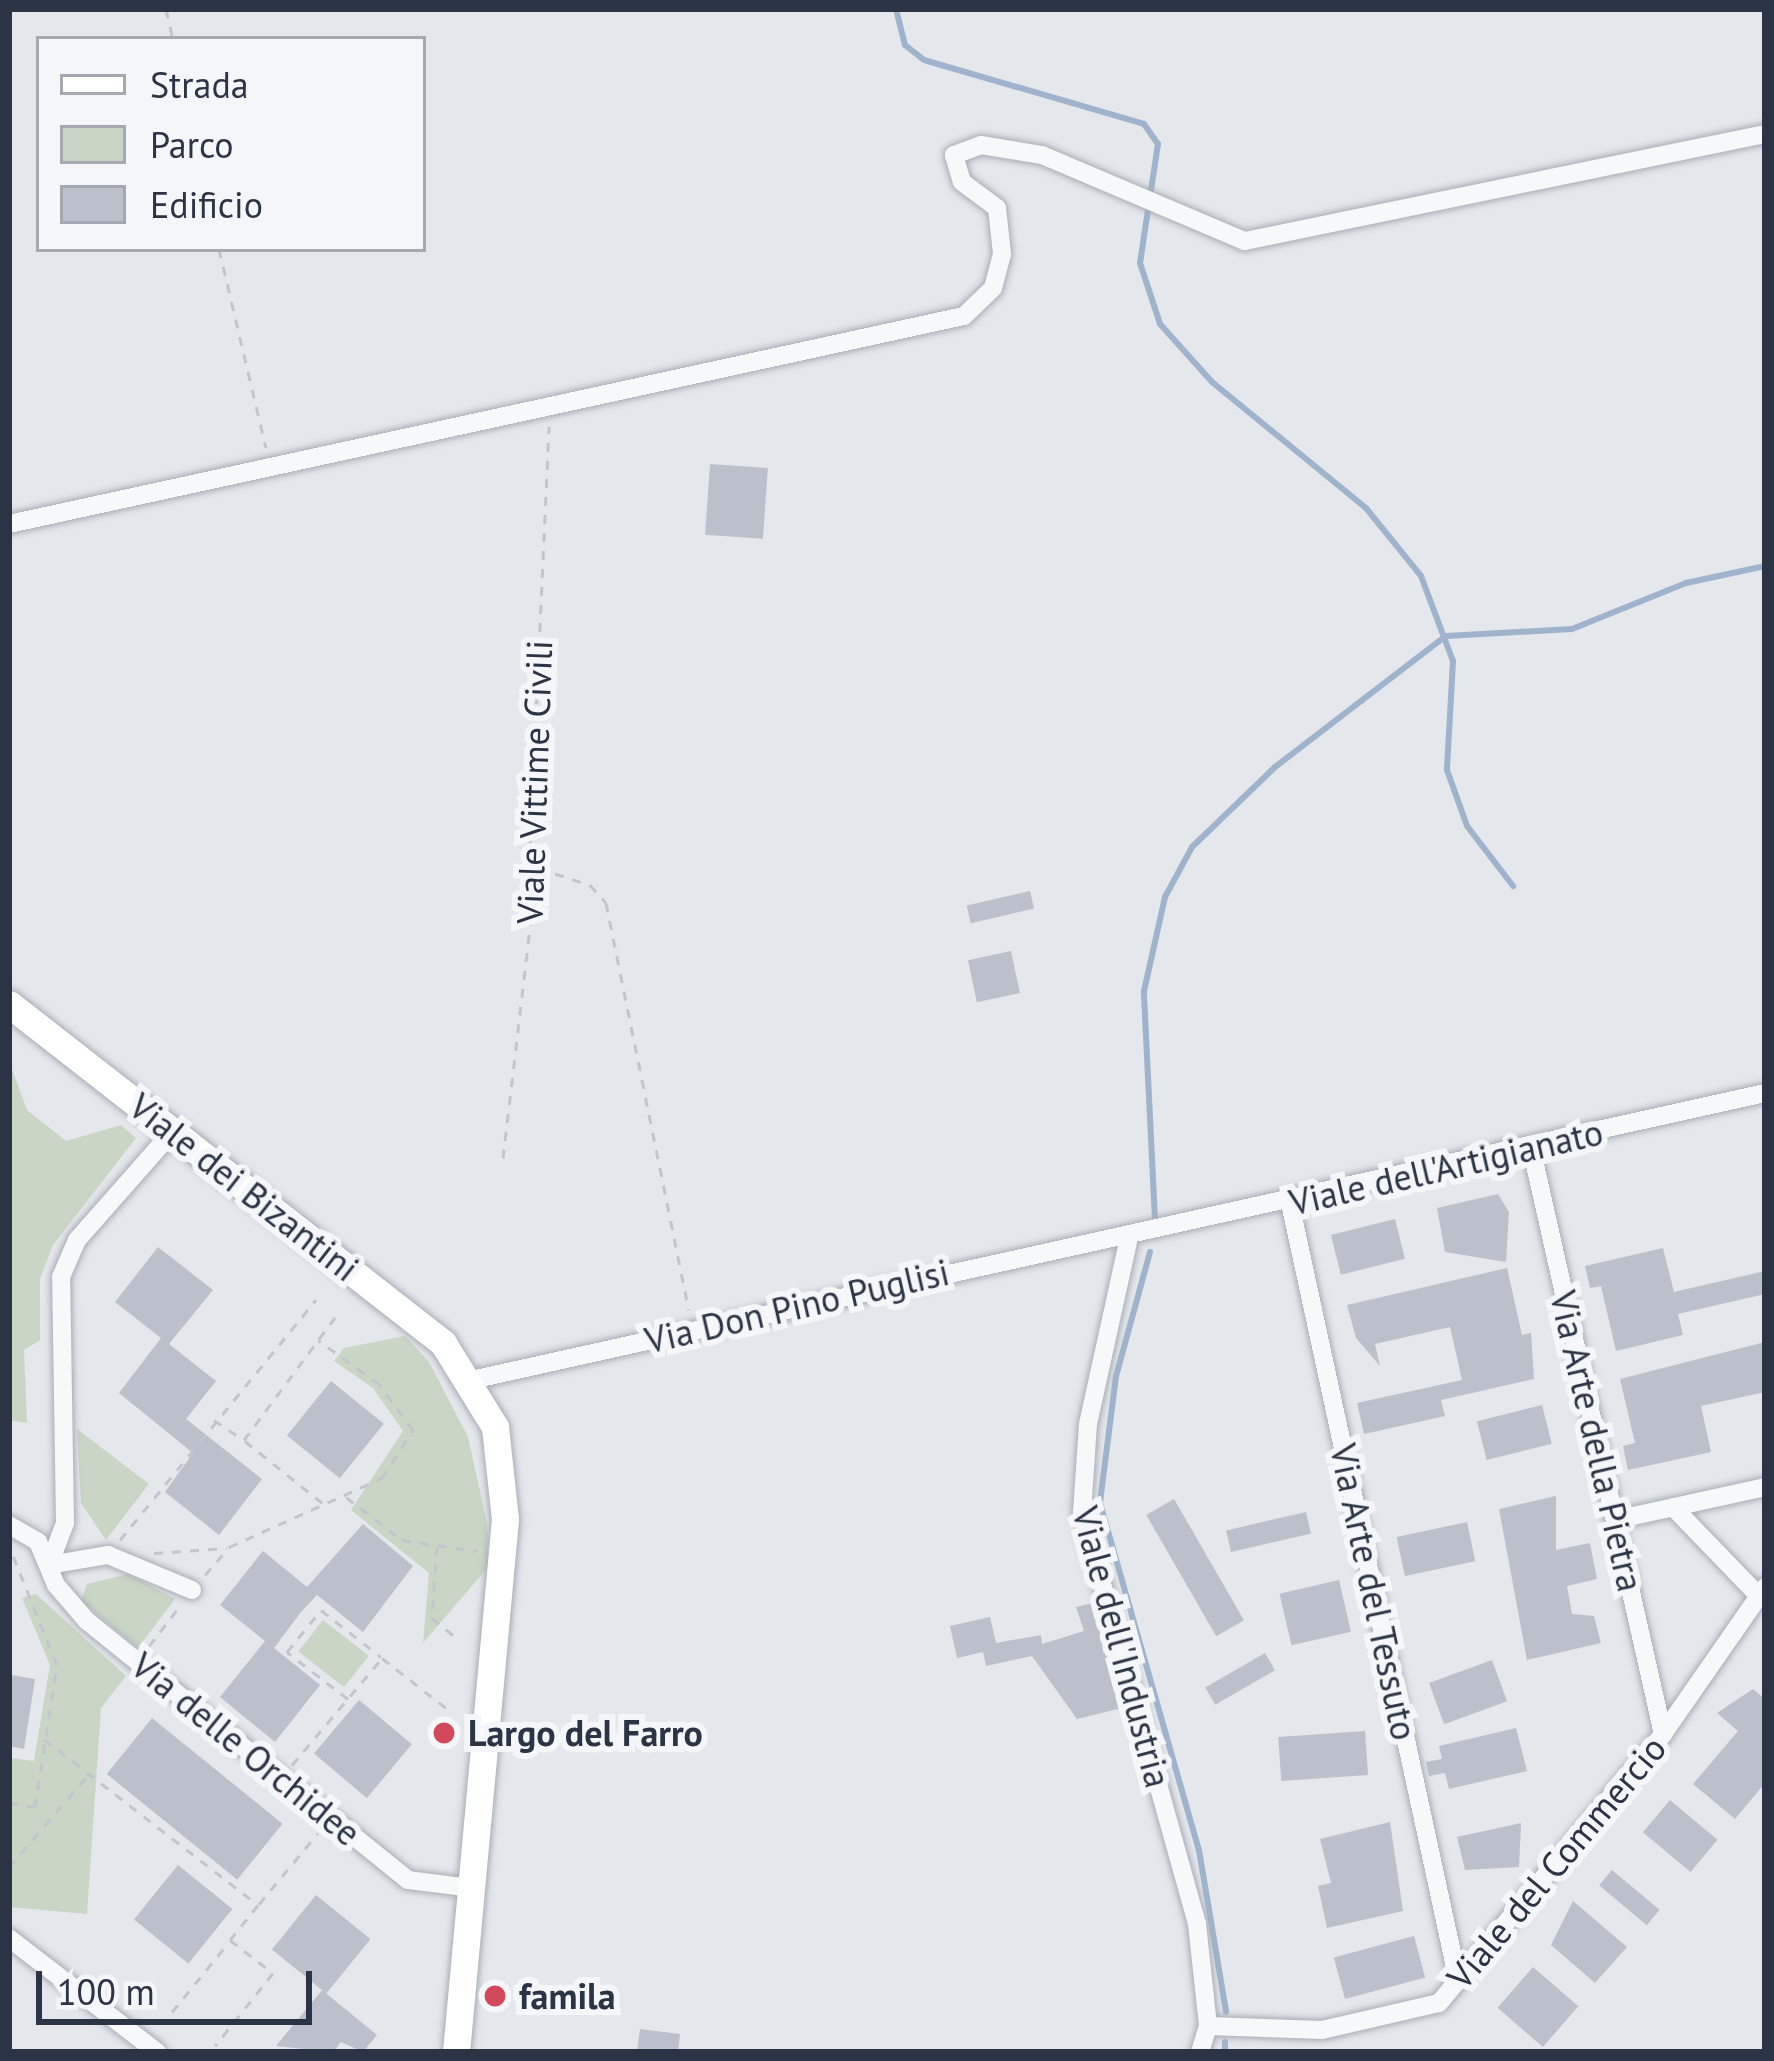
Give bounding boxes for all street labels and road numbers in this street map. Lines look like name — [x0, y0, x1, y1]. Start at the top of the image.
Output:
street label: Viale Vittime Civili — [507, 639, 561, 925]
street label: Viale dei Bizantini — [121, 1084, 367, 1290]
street label: Viale dell'Artigianato — [1285, 1110, 1607, 1224]
street label: Via Don Pino Puglisi — [641, 1250, 953, 1362]
street label: Via Arte della Pietra — [1541, 1286, 1653, 1596]
street label: Via Arte del Tessuto — [1321, 1439, 1427, 1745]
street label: Viale dell'Industria — [1064, 1502, 1180, 1792]
street label: Via delle Orchidee — [123, 1643, 369, 1855]
street label: Viale del Commercio — [1438, 1727, 1674, 1997]

